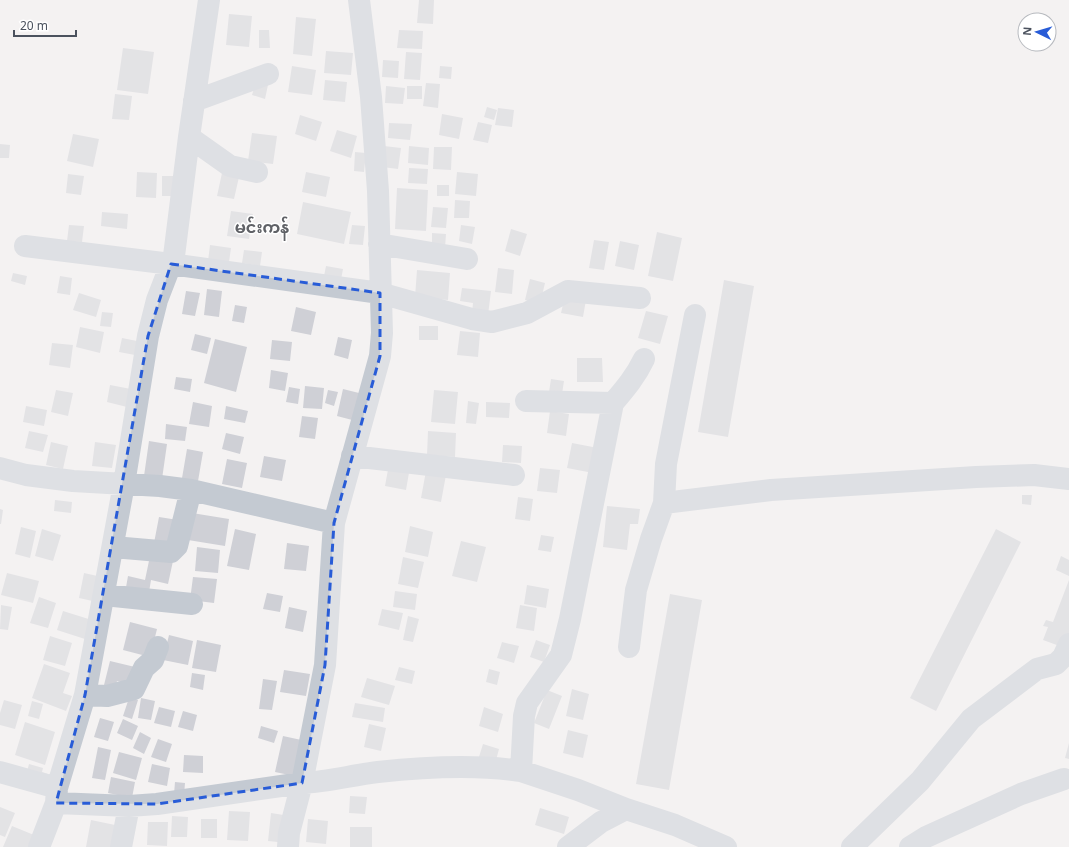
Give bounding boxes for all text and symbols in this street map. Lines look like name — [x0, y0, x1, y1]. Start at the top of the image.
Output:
scale bar — [14, 12, 76, 38]
north arrow — [1017, 12, 1057, 52]
text: 20 m — [20, 17, 48, 34]
text: N — [1019, 26, 1034, 36]
district label: မင်းကန် — [235, 216, 289, 241]

